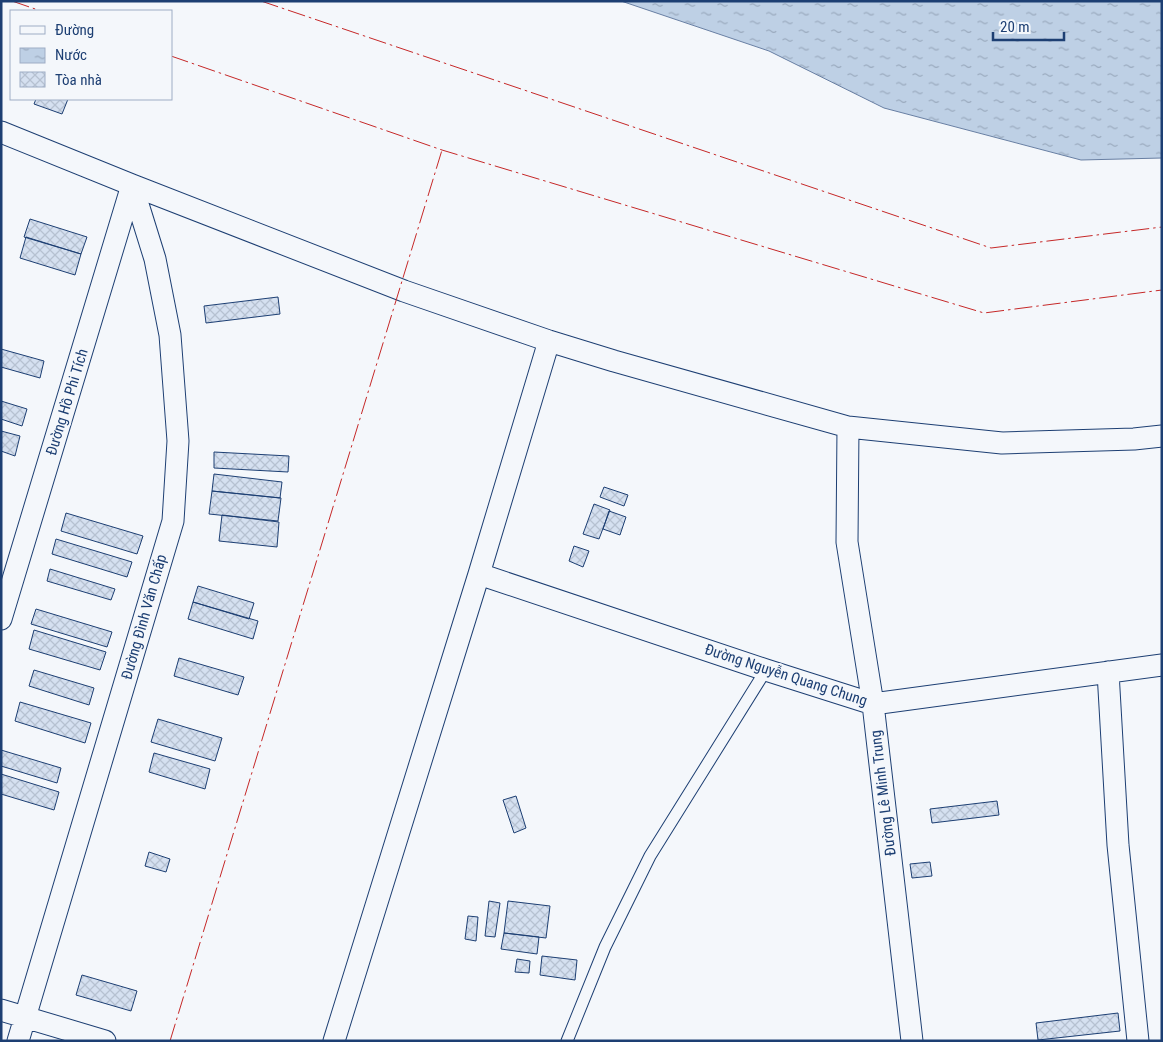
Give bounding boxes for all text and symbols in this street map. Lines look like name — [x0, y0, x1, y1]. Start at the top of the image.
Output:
legend — [10, 10, 172, 100]
scale bar — [993, 10, 1064, 42]
text: 20 m — [1000, 18, 1030, 36]
text: Đường — [55, 21, 94, 39]
text: Nước — [55, 46, 87, 64]
text: Tòa nhà — [55, 71, 102, 89]
street label: Đường Hồ Phi Tích — [42, 346, 92, 458]
street label: Đường Đình Văn Chấp — [118, 552, 170, 682]
street label: Đường Nguyễn Quang Chung — [702, 640, 870, 710]
street label: Đường Lê Minh Trung — [866, 729, 900, 857]

